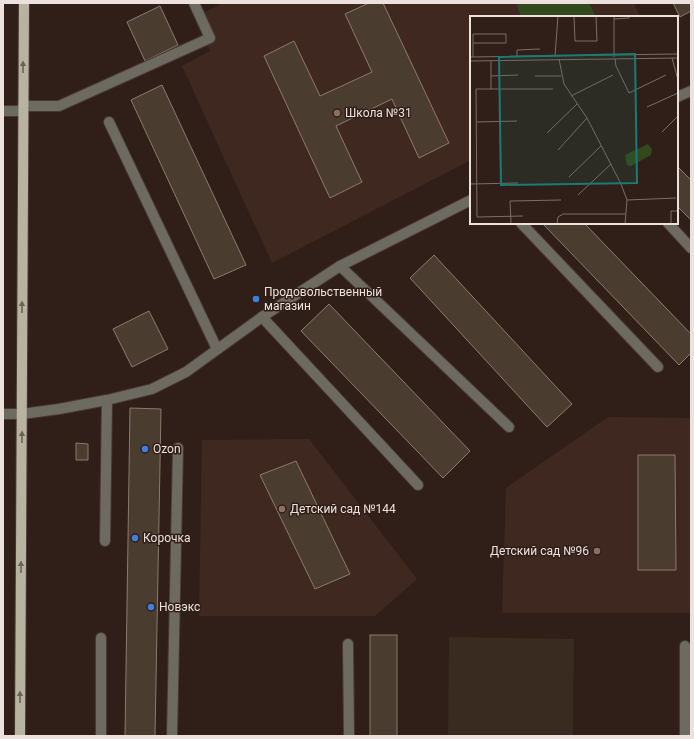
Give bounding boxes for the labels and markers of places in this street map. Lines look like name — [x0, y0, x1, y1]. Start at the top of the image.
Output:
place label: Школа №31 — [345, 106, 412, 120]
marker: Школа №31 — [332, 108, 342, 118]
place label: Продовольственный магазин — [264, 285, 382, 313]
marker: Продовольственный магазин — [251, 294, 261, 304]
place label: Ozon — [153, 442, 181, 456]
marker: Ozon — [140, 444, 150, 454]
place label: Детский сад №144 — [290, 502, 396, 516]
marker: Детский сад №144 — [277, 504, 287, 514]
place label: Корочка — [143, 531, 191, 545]
marker: Корочка — [130, 533, 140, 543]
place label: Детский сад №96 — [490, 544, 589, 558]
marker: Детский сад №96 — [592, 546, 602, 556]
place label: Новэкс — [159, 600, 200, 614]
marker: Новэкс — [146, 602, 156, 612]

